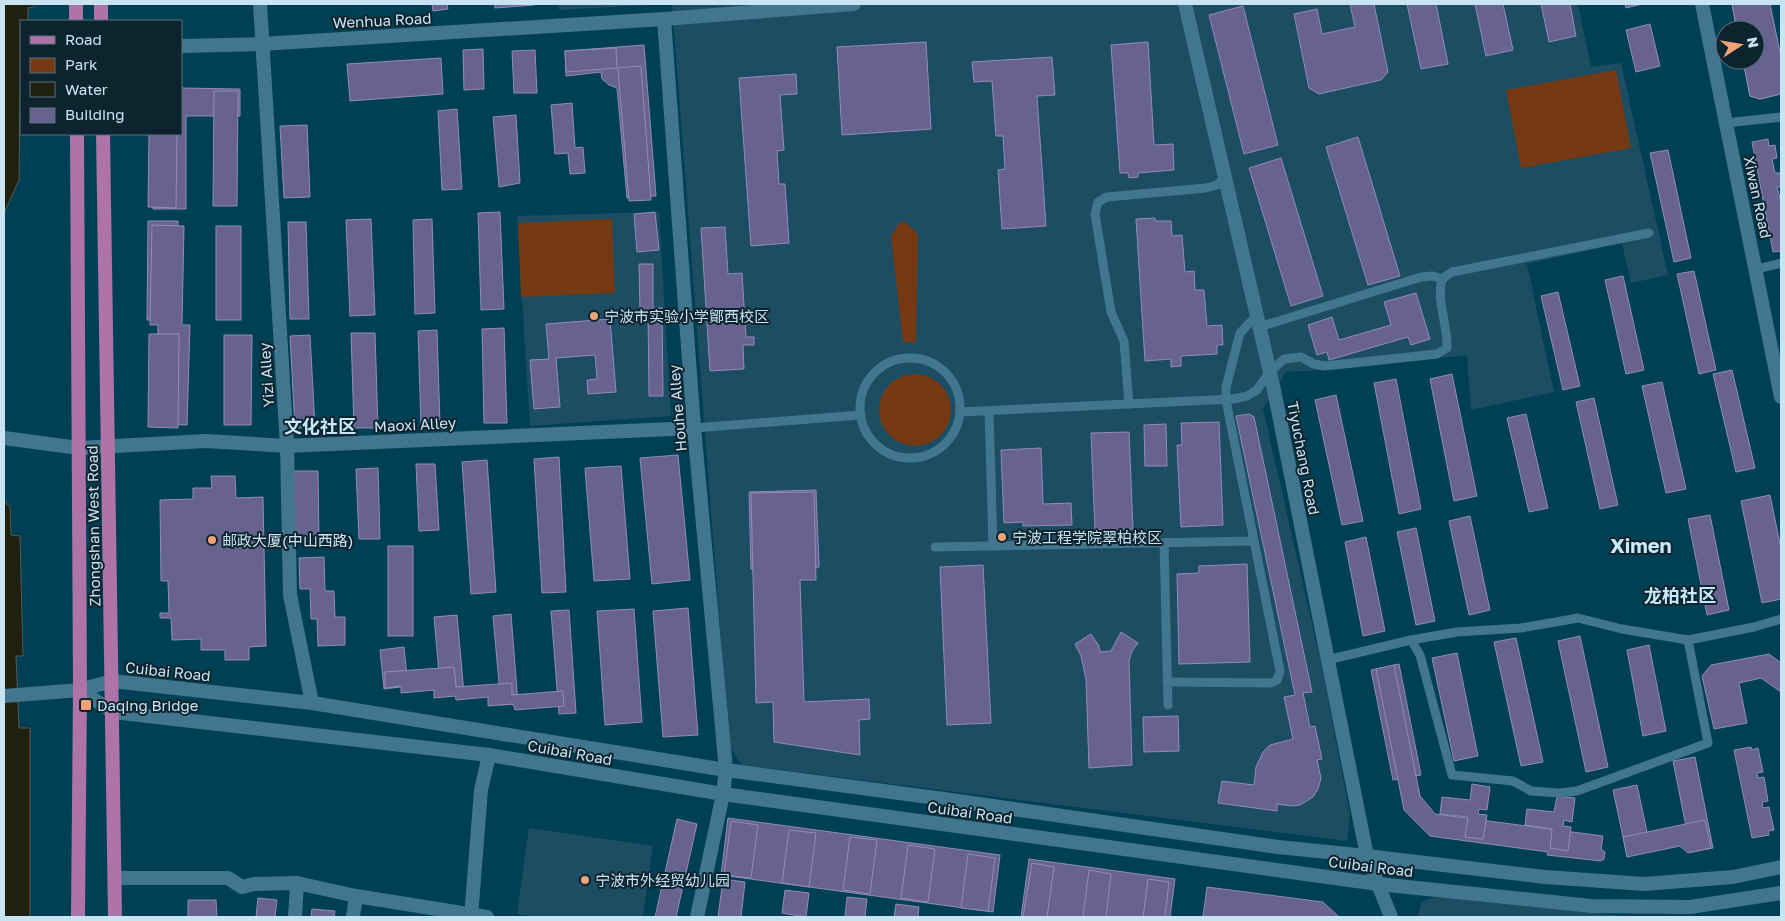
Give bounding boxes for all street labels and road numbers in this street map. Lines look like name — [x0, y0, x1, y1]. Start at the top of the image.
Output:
street label: Wenhua Road — [332, 8, 432, 32]
street label: Xiwan Road — [1740, 154, 1776, 240]
street label: Yizi Alley — [255, 341, 277, 408]
street label: Houhe Alley — [664, 363, 690, 452]
street label: Tiyuchang Road — [1284, 400, 1324, 516]
street label: Maoxi Alley — [374, 413, 457, 435]
street label: Zhongshan West Road — [83, 445, 103, 607]
street label: Cuibai Road — [125, 658, 211, 684]
street label: Cuibai Road — [526, 736, 614, 768]
street label: Cuibai Road — [926, 797, 1014, 827]
street label: Cuibai Road — [1327, 852, 1415, 880]

